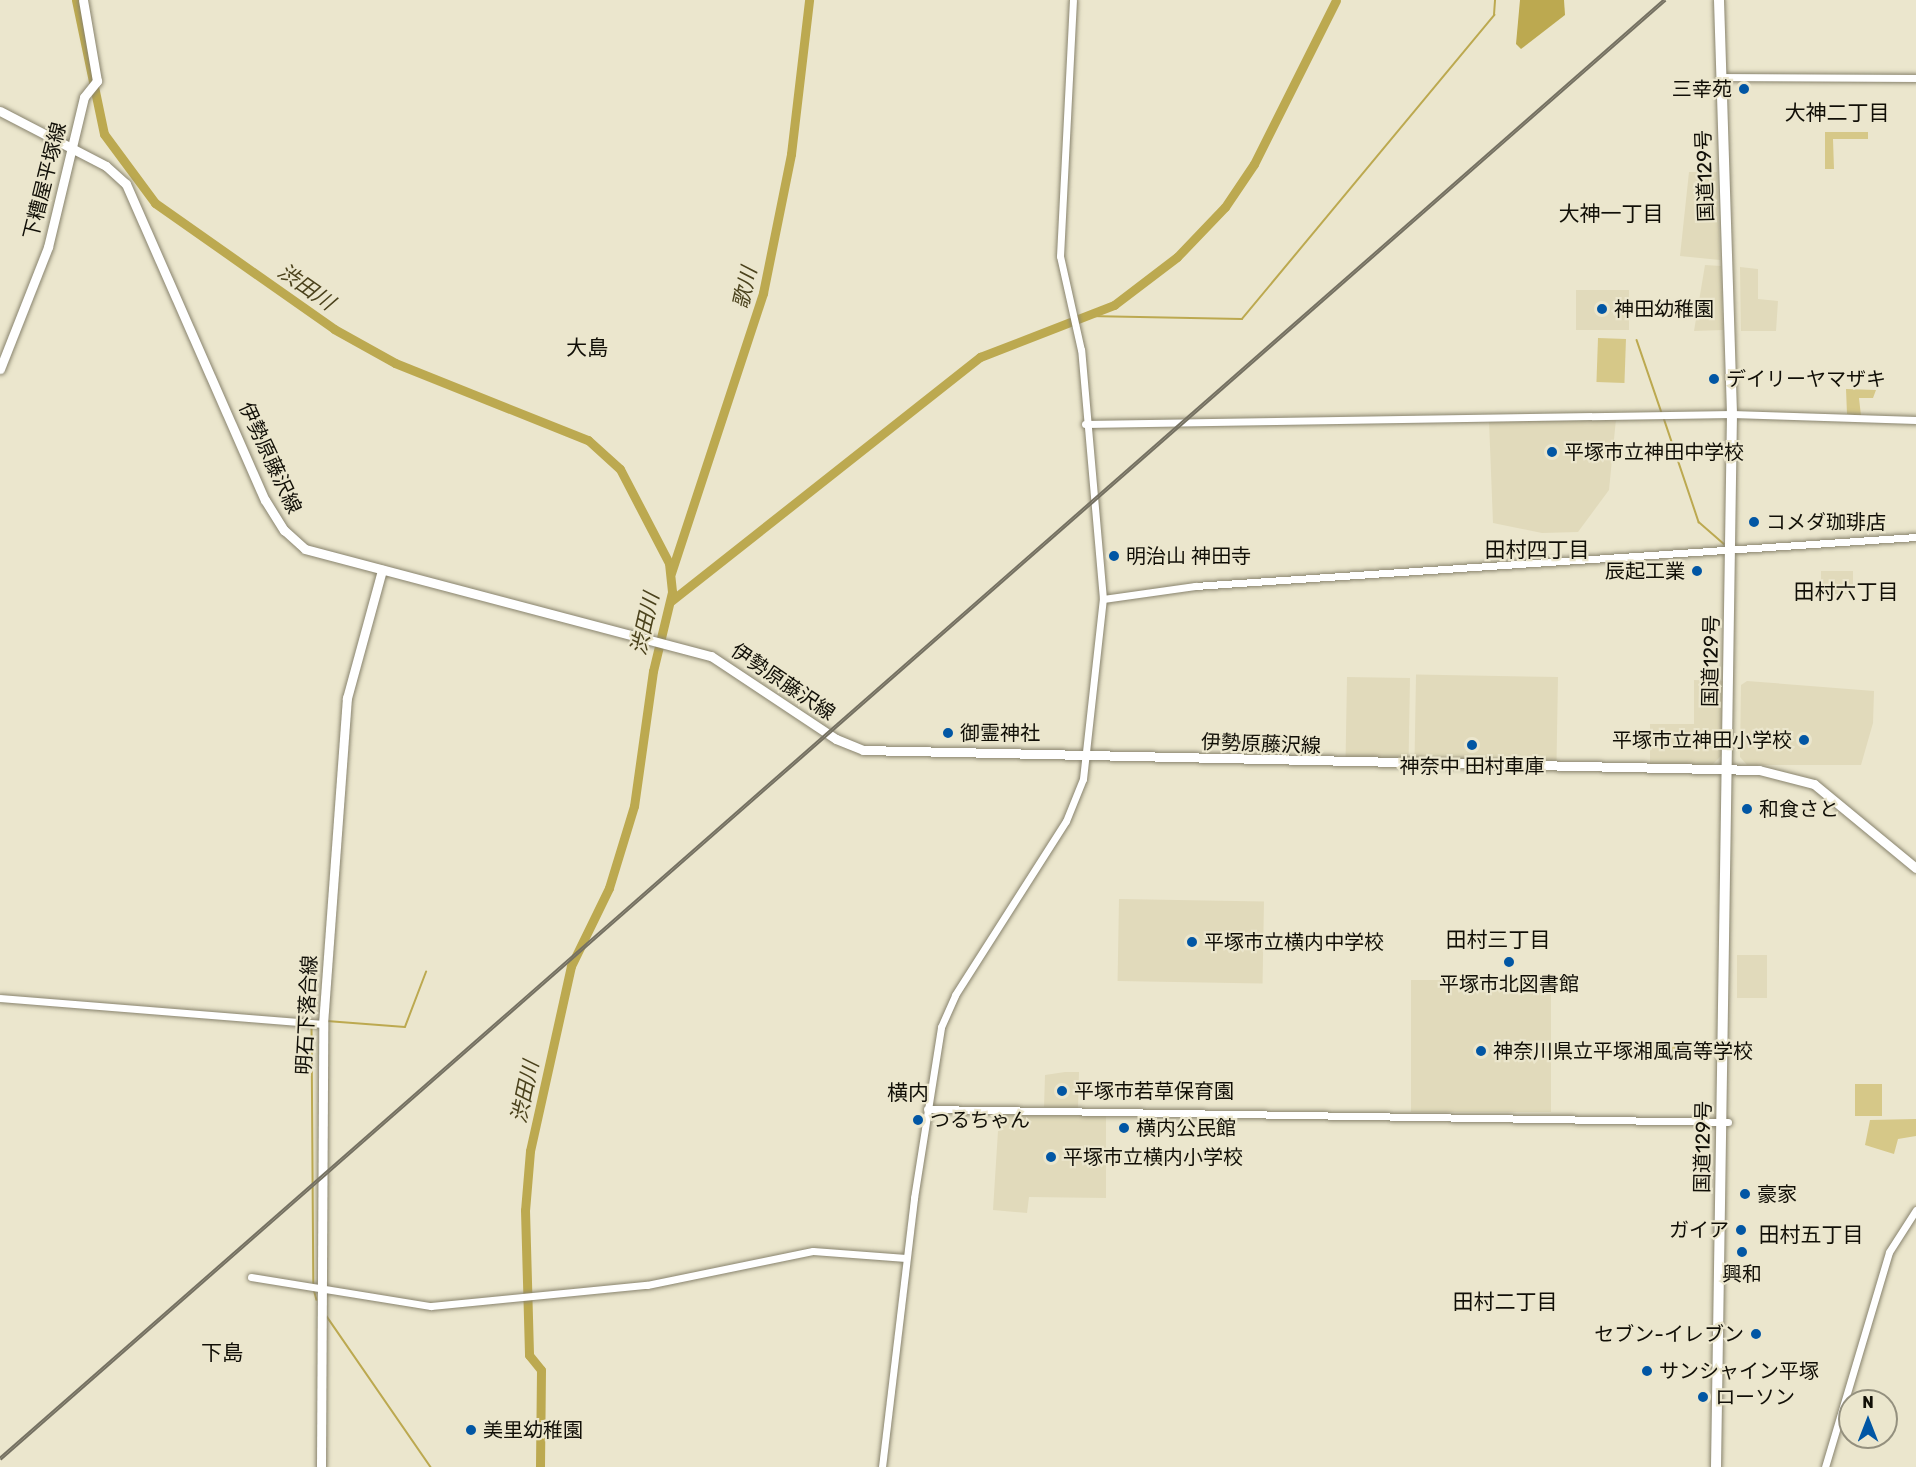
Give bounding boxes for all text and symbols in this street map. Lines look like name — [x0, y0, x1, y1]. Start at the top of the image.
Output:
place label: 三幸苑 — [1672, 77, 1732, 101]
marker: 三幸苑 — [1737, 82, 1751, 96]
district label: 大神二丁目 — [1785, 100, 1889, 126]
street label: 下糟屋平塚線 — [19, 120, 71, 242]
street label: 国道129号 — [1691, 130, 1719, 222]
district label: 大神一丁目 — [1559, 201, 1663, 227]
water label: 渋田川 — [273, 259, 339, 315]
water label: 歌川 — [728, 265, 762, 311]
place label: 神田幼稚園 — [1614, 297, 1714, 321]
marker: 神田幼稚園 — [1595, 302, 1609, 316]
district label: 大島 — [566, 335, 608, 361]
place label: デイリーヤマザキ — [1726, 367, 1886, 391]
marker: デイリーヤマザキ — [1707, 372, 1721, 386]
street label: 伊勢原藤沢線 — [234, 399, 306, 517]
place label: 平塚市立神田中学校 — [1564, 440, 1744, 464]
marker: 平塚市立神田中学校 — [1545, 445, 1559, 459]
place label: コメダ珈琲店 — [1766, 510, 1886, 534]
marker: コメダ珈琲店 — [1747, 515, 1761, 529]
district label: 田村四丁目 — [1485, 537, 1589, 563]
place label: 明治山 神田寺 — [1126, 544, 1251, 568]
marker: 明治山 神田寺 — [1107, 549, 1121, 563]
place label: 辰起工業 — [1605, 559, 1685, 583]
marker: 辰起工業 — [1690, 564, 1704, 578]
district label: 田村六丁目 — [1794, 579, 1898, 605]
water label: 渋田川 — [626, 590, 664, 658]
street label: 国道129号 — [1698, 615, 1724, 707]
street label: 伊勢原藤沢線 — [727, 639, 839, 725]
place label: 御霊神社 — [960, 721, 1040, 745]
marker: 御霊神社 — [941, 726, 955, 740]
place label: 平塚市立神田小学校 — [1612, 728, 1792, 752]
street label: 伊勢原藤沢線 — [1201, 730, 1321, 758]
marker: 平塚市立神田小学校 — [1797, 733, 1811, 747]
marker: 神奈中 田村車庫 — [1465, 738, 1479, 752]
place label: 神奈中 田村車庫 — [1400, 754, 1544, 778]
place label: 和食さと — [1759, 797, 1839, 821]
marker: 和食さと — [1740, 802, 1754, 816]
district label: 田村三丁目 — [1446, 927, 1550, 953]
place label: 平塚市立横内中学校 — [1204, 930, 1384, 954]
marker: 平塚市立横内中学校 — [1185, 935, 1199, 949]
street label: 明石下落合線 — [292, 954, 322, 1076]
marker: 平塚市北図書館 — [1502, 955, 1516, 969]
place label: 平塚市北図書館 — [1439, 972, 1579, 996]
place label: 神奈川県立平塚湘風高等学校 — [1493, 1039, 1753, 1063]
marker: 神奈川県立平塚湘風高等学校 — [1474, 1044, 1488, 1058]
water label: 渋田川 — [506, 1059, 544, 1125]
place label: 平塚市若草保育園 — [1074, 1079, 1234, 1103]
district label: 横内 — [887, 1080, 929, 1106]
marker: 平塚市若草保育園 — [1055, 1084, 1069, 1098]
street label: 国道129号 — [1690, 1101, 1716, 1193]
place label: つるちゃん — [930, 1108, 1030, 1132]
marker: つるちゃん — [911, 1113, 925, 1127]
place label: 横内公民館 — [1136, 1116, 1236, 1140]
marker: 横内公民館 — [1117, 1121, 1131, 1135]
place label: 平塚市立横内小学校 — [1063, 1145, 1243, 1169]
marker: 平塚市立横内小学校 — [1044, 1150, 1058, 1164]
place label: 豪家 — [1757, 1182, 1797, 1206]
marker: 豪家 — [1738, 1187, 1752, 1201]
place label: ガイア — [1669, 1218, 1729, 1242]
district label: 田村五丁目 — [1759, 1222, 1863, 1248]
marker: ガイア — [1734, 1223, 1748, 1237]
marker: 興和 — [1735, 1245, 1749, 1259]
place label: 興和 — [1722, 1262, 1762, 1286]
district label: 田村二丁目 — [1453, 1289, 1557, 1315]
place label: セブン-イレブン — [1594, 1322, 1744, 1346]
marker: セブン-イレブン — [1749, 1327, 1763, 1341]
district label: 下島 — [201, 1340, 243, 1366]
place label: サンシャイン平塚 — [1659, 1359, 1819, 1383]
marker: サンシャイン平塚 — [1640, 1364, 1654, 1378]
place label: ローソン — [1715, 1385, 1795, 1409]
north arrow — [1838, 1389, 1898, 1449]
marker: ローソン — [1696, 1390, 1710, 1404]
text: N — [1862, 1393, 1874, 1412]
place label: 美里幼稚園 — [483, 1418, 583, 1442]
marker: 美里幼稚園 — [464, 1423, 478, 1437]

